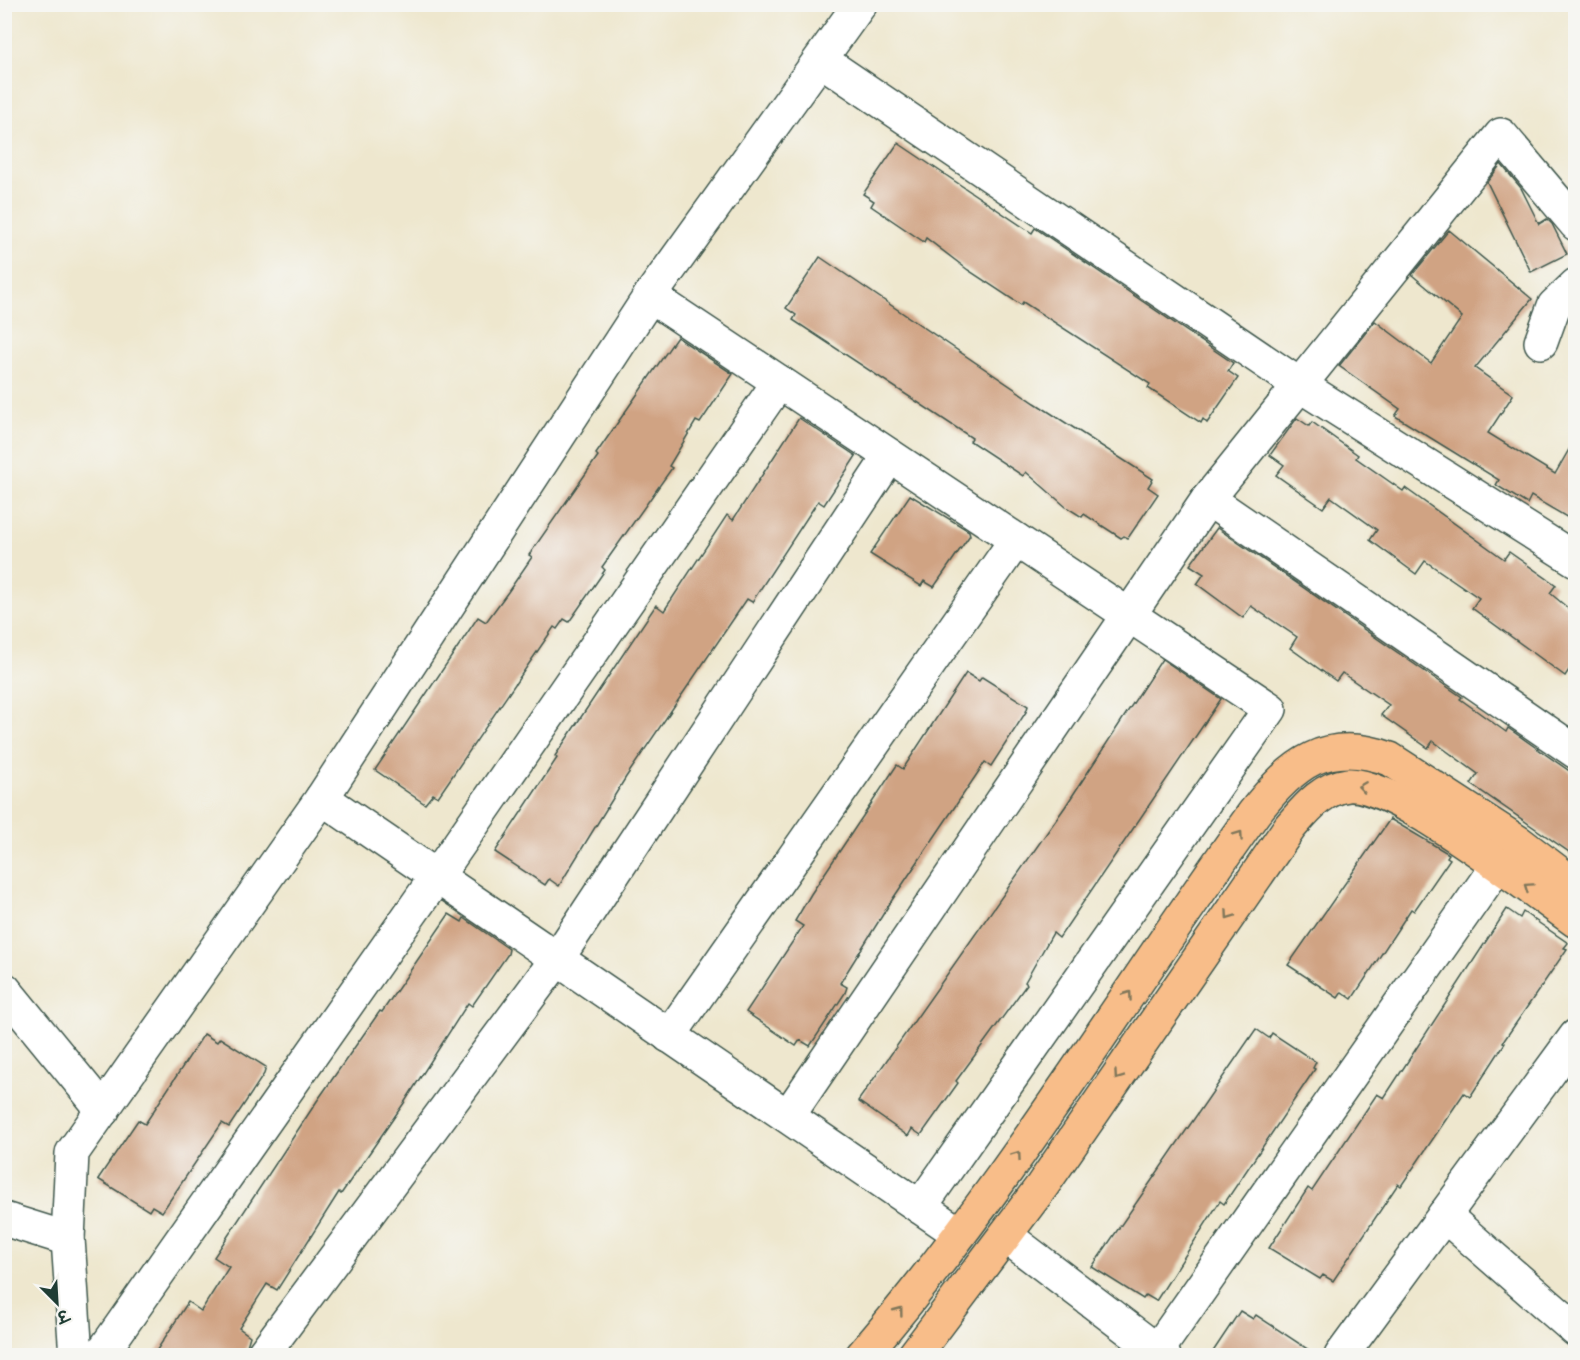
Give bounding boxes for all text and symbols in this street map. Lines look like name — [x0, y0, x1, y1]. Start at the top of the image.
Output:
one-way arrow — [1357, 781, 1367, 793]
one-way arrow — [1232, 830, 1243, 841]
one-way arrow — [1523, 883, 1534, 894]
one-way arrow — [1225, 909, 1236, 920]
one-way arrow — [1121, 990, 1132, 1001]
one-way arrow — [1114, 1069, 1125, 1080]
one-way arrow — [1009, 1151, 1021, 1161]
north arrow — [27, 1273, 87, 1333]
text: उ — [53, 1305, 73, 1327]
one-way arrow — [892, 1306, 903, 1317]

